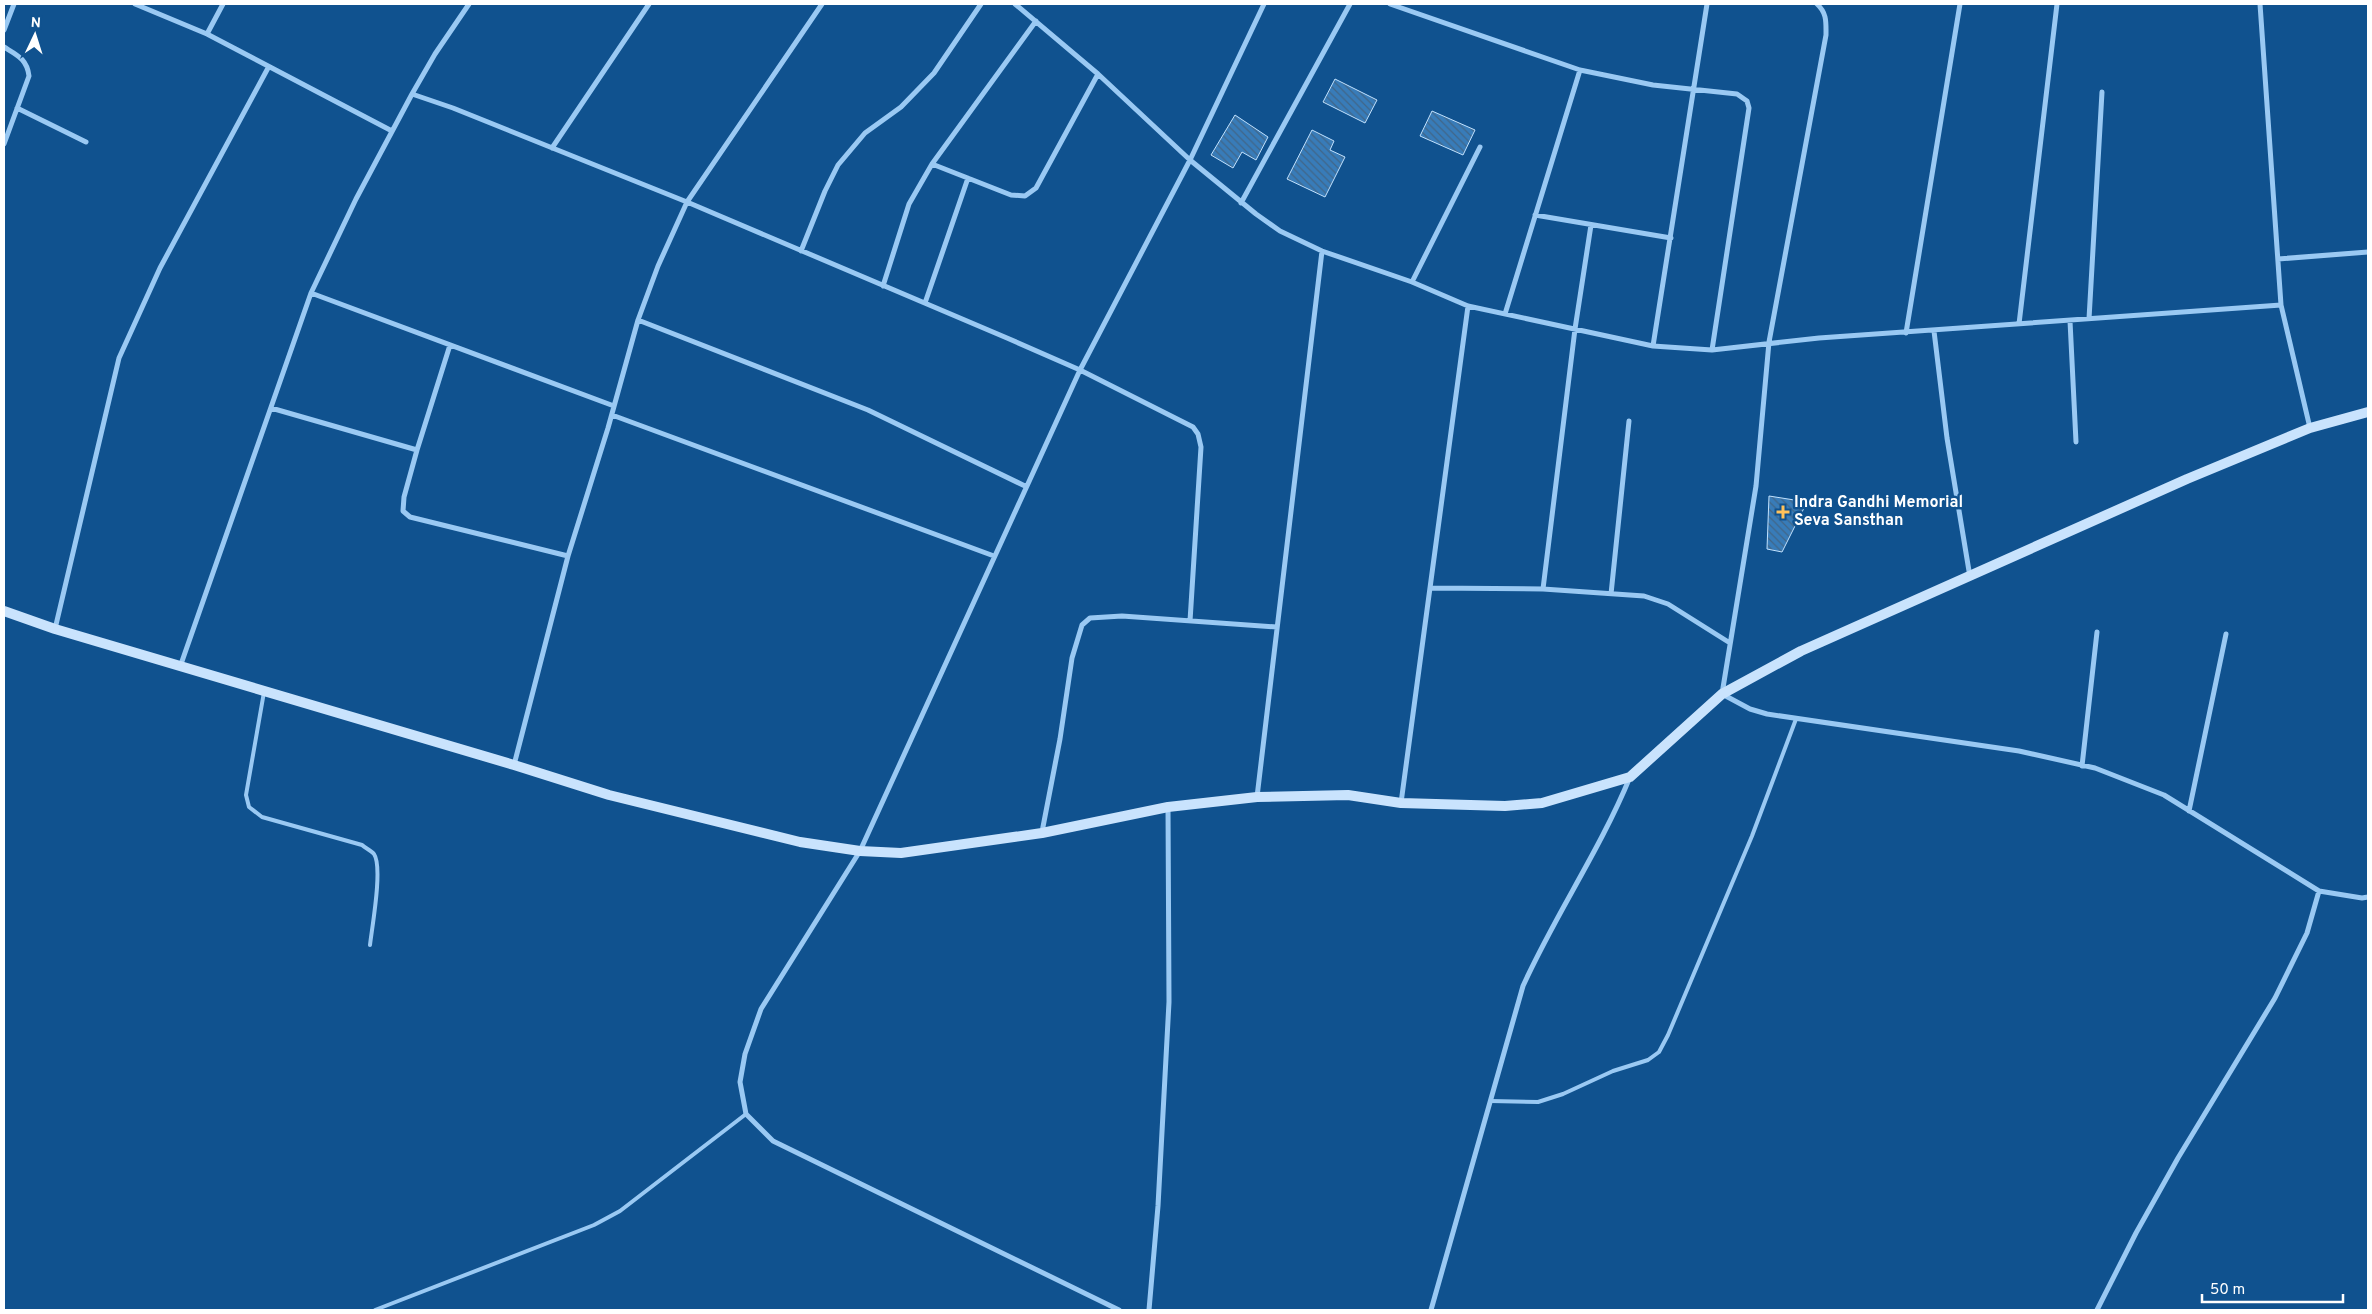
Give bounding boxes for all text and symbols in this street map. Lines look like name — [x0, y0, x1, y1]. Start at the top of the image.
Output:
north arrow — [10, 10, 60, 60]
text: N — [30, 15, 41, 32]
place label: Indra Gandhi Memorial Seva Sansthan — [1794, 493, 1963, 531]
marker: Indra Gandhi Memorial Seva Sansthan — [1776, 505, 1790, 519]
scale bar — [2202, 1272, 2343, 1304]
text: 50 m — [2210, 1281, 2245, 1300]

